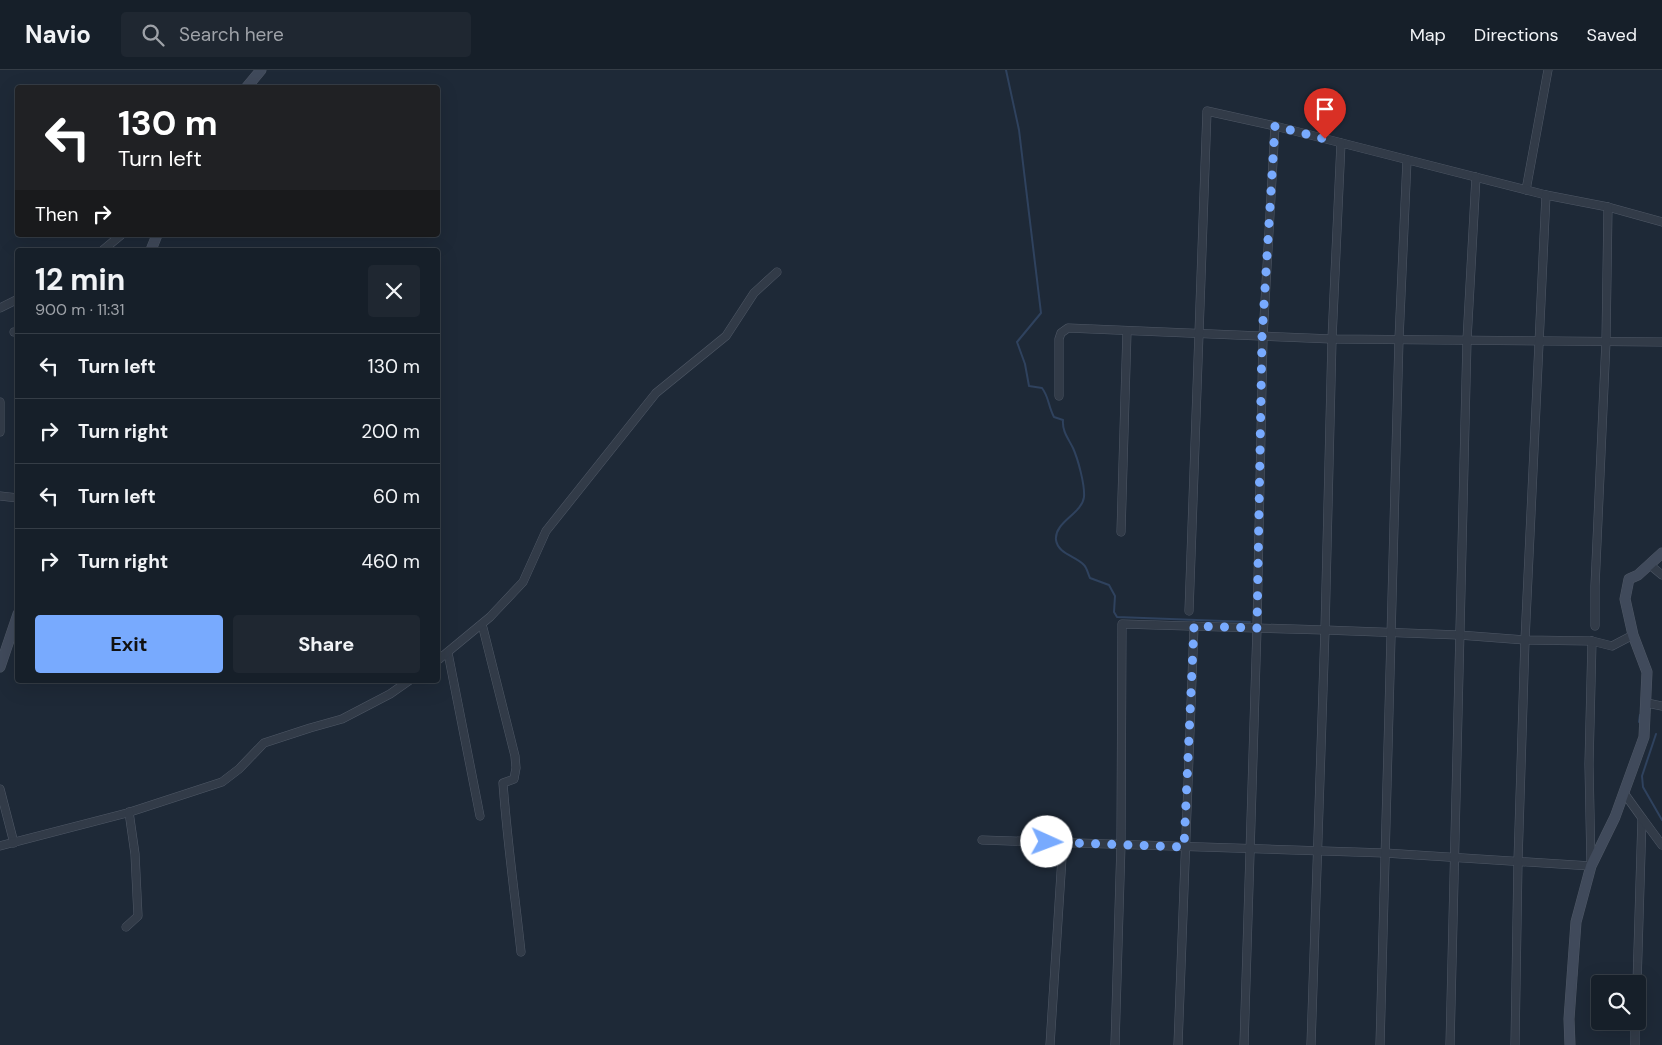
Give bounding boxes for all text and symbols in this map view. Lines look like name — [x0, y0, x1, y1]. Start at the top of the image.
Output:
search box — [121, 12, 471, 57]
text: Navio — [25, 19, 91, 50]
icon: search — [139, 21, 167, 49]
text: Search here — [179, 22, 284, 47]
text: Map — [1410, 23, 1446, 47]
text: Directions — [1474, 23, 1559, 47]
text: Saved — [1587, 23, 1637, 47]
pin — [1304, 88, 1346, 139]
icon: arrive — [1311, 95, 1339, 123]
text: 130 m — [118, 100, 218, 146]
icon: left — [35, 105, 100, 170]
text: Turn left — [118, 144, 202, 173]
icon: right — [88, 200, 116, 228]
text: Then — [35, 202, 78, 227]
text: 12 min — [35, 260, 125, 299]
button: close — [368, 265, 420, 317]
text: 900 m · 11:31 — [35, 299, 125, 320]
icon: left — [35, 352, 63, 380]
text: Turn left — [78, 354, 156, 379]
text: 130 m — [368, 354, 420, 379]
icon: right — [35, 417, 63, 445]
text: Turn right — [78, 419, 168, 444]
text: 200 m — [361, 419, 420, 444]
icon: left — [35, 482, 63, 510]
text: Turn left — [78, 484, 156, 509]
text: 60 m — [373, 484, 420, 509]
icon: right — [35, 547, 63, 575]
text: Turn right — [78, 549, 168, 574]
text: 460 m — [362, 549, 420, 574]
button: Exit — [35, 615, 223, 673]
button: Share — [233, 615, 420, 673]
position arrow — [1020, 815, 1072, 867]
map controls — [1591, 975, 1646, 1030]
button: search — [1591, 975, 1646, 1030]

